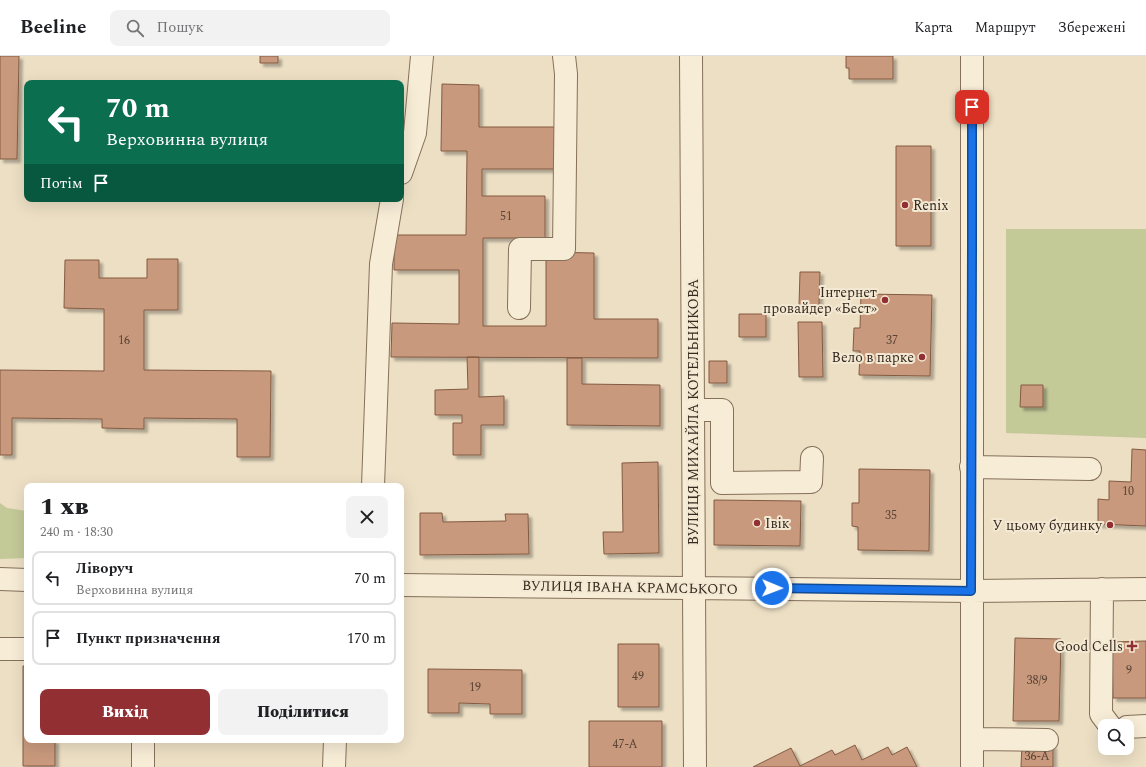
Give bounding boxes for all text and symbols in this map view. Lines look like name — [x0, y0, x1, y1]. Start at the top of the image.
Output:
search box — [110, 10, 390, 46]
text: Beeline — [20, 13, 86, 42]
text: Пошук — [156, 16, 204, 39]
icon: search — [124, 17, 146, 39]
text: Карта — [914, 17, 953, 38]
text: Маршрут — [975, 17, 1036, 38]
text: Збережені — [1058, 17, 1126, 38]
text: 70 m — [106, 87, 170, 130]
pin — [955, 90, 989, 124]
icon: left — [40, 96, 92, 148]
icon: arrive — [961, 96, 983, 118]
text: Верховинна вулиця — [106, 126, 268, 153]
text: Потім — [40, 172, 82, 195]
icon: arrive — [90, 172, 112, 194]
place label: Renix — [913, 195, 948, 216]
marker: Renix — [900, 200, 910, 210]
house number: 51 — [500, 207, 512, 226]
street label: ВУЛИЦЯ МИХАЙЛА КОТЕЛЬНИКОВА — [683, 278, 704, 545]
place label: Інтернет провайдер «Бест» — [763, 282, 877, 319]
marker: Інтернет провайдер «Бест» — [880, 295, 890, 305]
house number: 16 — [118, 331, 130, 350]
house number: 37 — [886, 331, 898, 350]
place label: Вело в парке — [832, 347, 914, 368]
marker: Вело в парке — [917, 352, 927, 362]
house number: 10 — [1122, 482, 1134, 501]
text: 1 хв — [40, 489, 88, 525]
button: close — [346, 496, 388, 538]
house number: 35 — [885, 506, 897, 525]
place label: Івік — [765, 513, 790, 534]
place label: У цьому будинку — [993, 515, 1103, 536]
marker: Івік — [752, 518, 762, 528]
marker: У цьому будинку — [1105, 520, 1115, 530]
text: 240 m · 18:30 — [40, 522, 113, 542]
text: Ліворуч — [76, 557, 133, 580]
icon: left — [42, 567, 64, 589]
text: 70 m — [354, 567, 386, 590]
position arrow — [751, 567, 793, 609]
street label: ВУЛИЦЯ ІВАНА КРАМСЬКОГО — [522, 575, 738, 600]
text: Верховинна вулиця — [76, 580, 193, 600]
icon: arrive — [42, 627, 64, 649]
text: Пункт призначення — [76, 627, 221, 650]
text: 170 m — [347, 627, 386, 650]
place label: Good Cells — [1054, 636, 1123, 657]
marker: Good Cells — [1126, 640, 1138, 652]
house number: 9 — [1126, 661, 1132, 680]
house number: 49 — [632, 667, 644, 686]
house number: 38/9 — [1026, 671, 1048, 690]
house number: 19 — [469, 678, 481, 697]
button: Вихід — [40, 689, 210, 735]
button: Поділитися — [218, 689, 388, 735]
map controls — [1098, 719, 1134, 755]
button: search — [1098, 719, 1134, 755]
house number: 47-А — [612, 735, 638, 754]
house number: 36-А — [1024, 747, 1050, 766]

